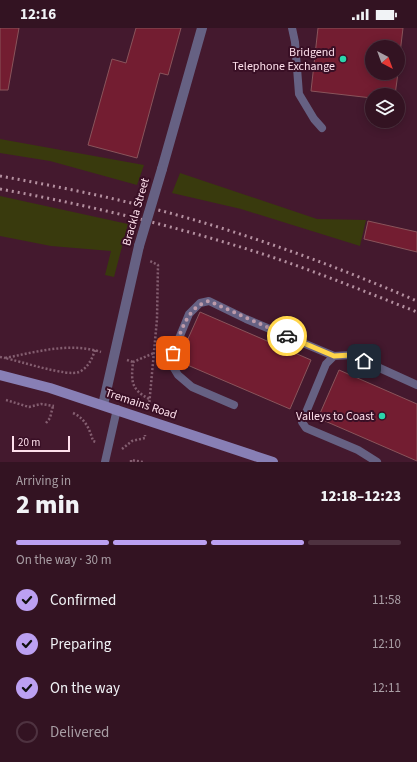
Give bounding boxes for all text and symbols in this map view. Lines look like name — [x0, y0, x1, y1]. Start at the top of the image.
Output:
text: 12:16 — [20, 4, 56, 25]
north arrow — [365, 40, 405, 80]
map controls — [365, 40, 405, 128]
place label: Bridgend Telephone Exchange — [232, 44, 335, 75]
marker: Bridgend Telephone Exchange — [338, 54, 348, 64]
button: layers — [365, 88, 405, 128]
street label: Brackla Street — [118, 176, 154, 248]
courier — [267, 316, 307, 356]
icon: car — [276, 325, 298, 347]
pin — [156, 336, 190, 370]
icon: bag — [162, 342, 184, 364]
pin — [347, 344, 381, 378]
icon: home — [353, 350, 375, 372]
street label: Tremains Road — [103, 384, 179, 424]
place label: Valleys to Coast — [296, 408, 374, 425]
marker: Valleys to Coast — [377, 411, 387, 421]
scale bar — [12, 434, 70, 453]
text: 20 m — [18, 435, 40, 450]
text: Arriving in — [16, 472, 71, 490]
text: 2 min — [16, 486, 80, 523]
text: 12:18–12:23 — [320, 486, 401, 507]
text: On the way · 30 m — [16, 551, 111, 569]
icon: check — [16, 589, 38, 611]
text: Confirmed — [50, 590, 116, 611]
text: 11:58 — [372, 591, 401, 609]
icon: check — [16, 633, 38, 655]
text: Preparing — [50, 634, 111, 655]
text: 12:10 — [372, 635, 401, 653]
icon: check — [16, 677, 38, 699]
text: On the way — [50, 678, 120, 699]
text: 12:11 — [372, 679, 401, 697]
text: Delivered — [50, 722, 109, 743]

